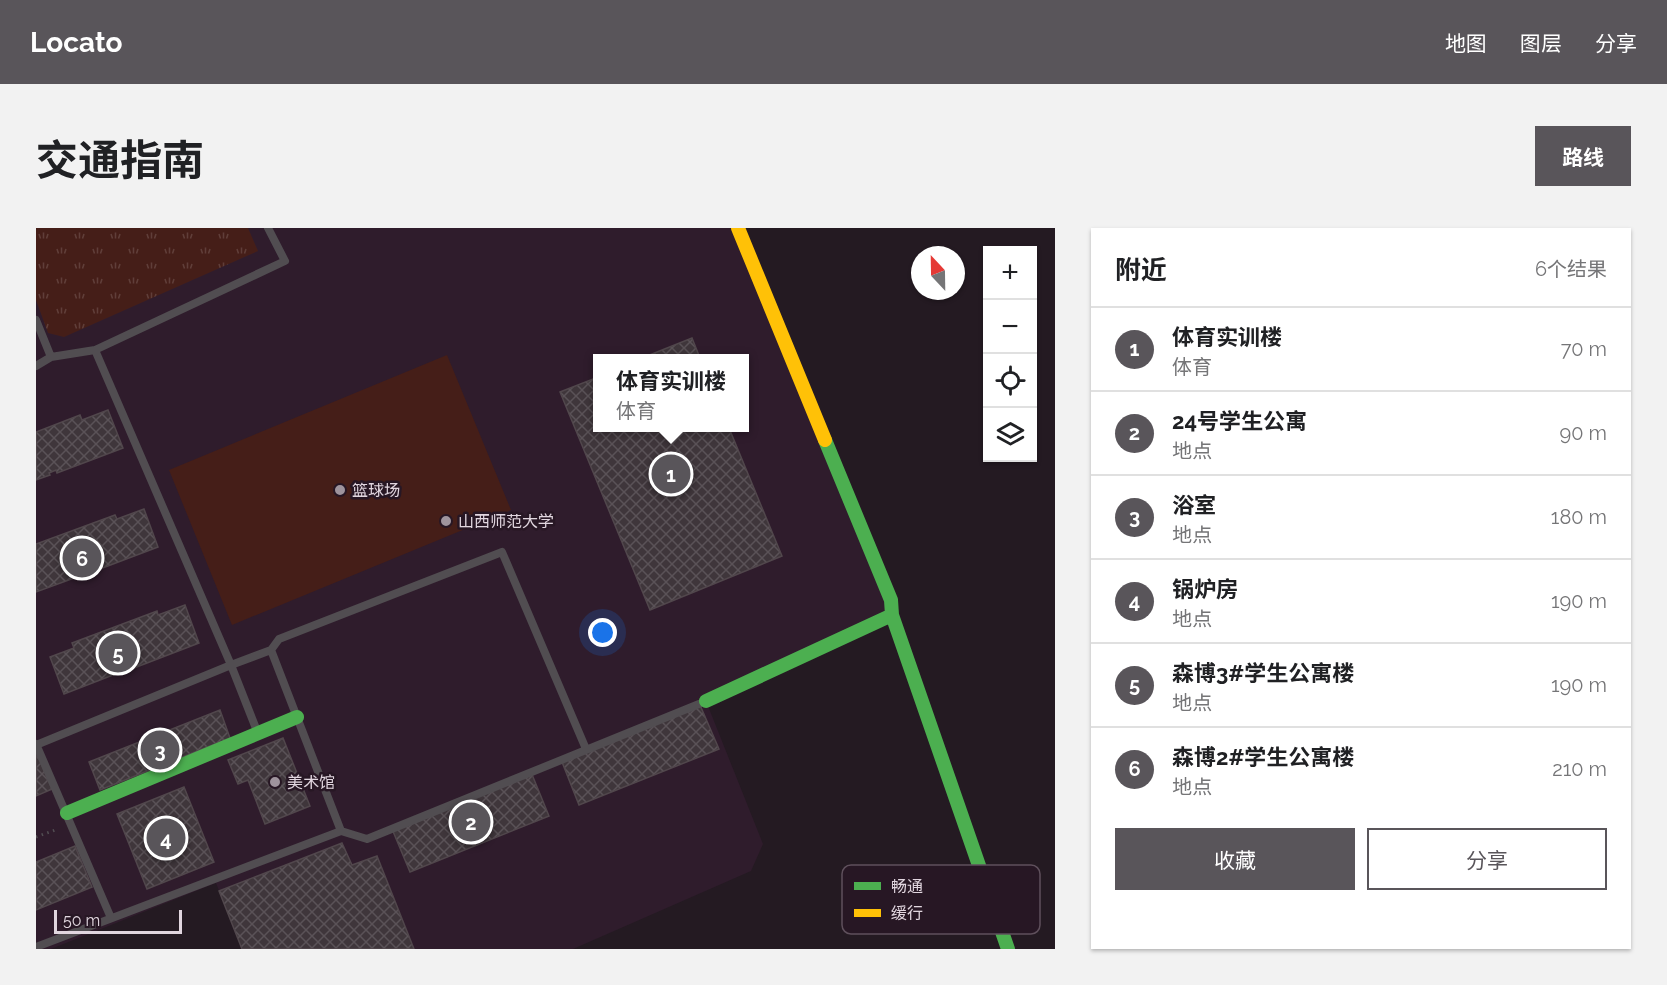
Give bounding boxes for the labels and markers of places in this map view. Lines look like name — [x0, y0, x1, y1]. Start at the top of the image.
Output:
pin: 1 — [652, 452, 690, 496]
place label: 篮球场 — [352, 481, 400, 500]
marker: 篮球场 — [333, 483, 347, 497]
place label: 山西师范大学 — [458, 512, 554, 531]
marker: 山西师范大学 — [439, 514, 453, 528]
pin: 6 — [62, 536, 102, 580]
pin: 5 — [98, 630, 137, 676]
pin: 3 — [140, 728, 180, 772]
place label: 美术馆 — [287, 773, 335, 792]
marker: 美术馆 — [268, 775, 282, 789]
pin: 2 — [452, 800, 490, 844]
pin: 4 — [146, 816, 186, 860]

